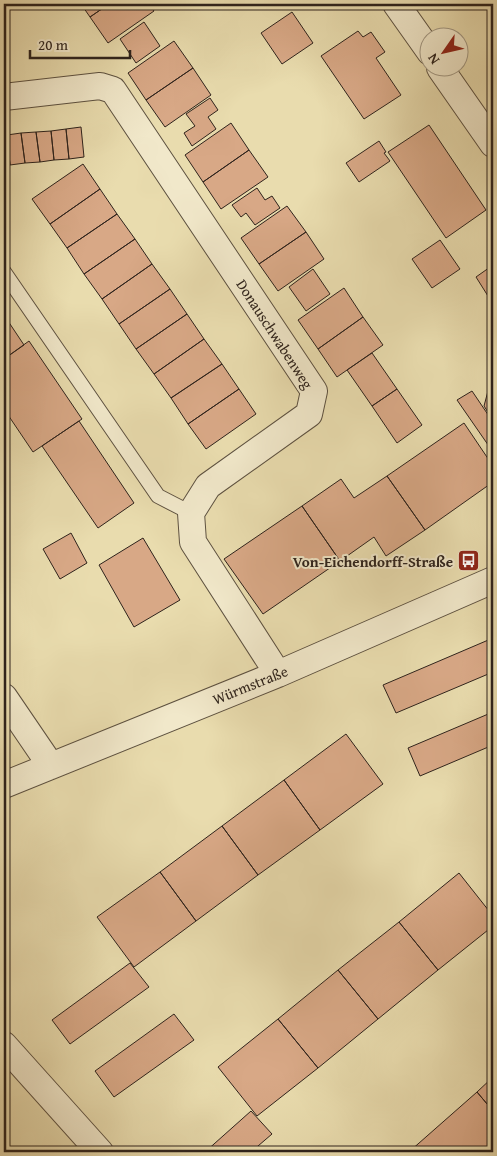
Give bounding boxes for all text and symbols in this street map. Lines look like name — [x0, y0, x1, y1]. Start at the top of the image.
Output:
scale bar — [30, 28, 130, 60]
north arrow — [420, 28, 470, 78]
text: 20 m — [38, 34, 69, 55]
text: N — [422, 49, 444, 69]
street label: Donauschwabenweg — [232, 275, 319, 393]
bus stop icon: Von-Eichendorff-Straße — [457, 549, 481, 573]
place label: Von-Eichendorff-Straße — [293, 551, 453, 572]
street label: Würmstraße — [209, 660, 291, 710]

